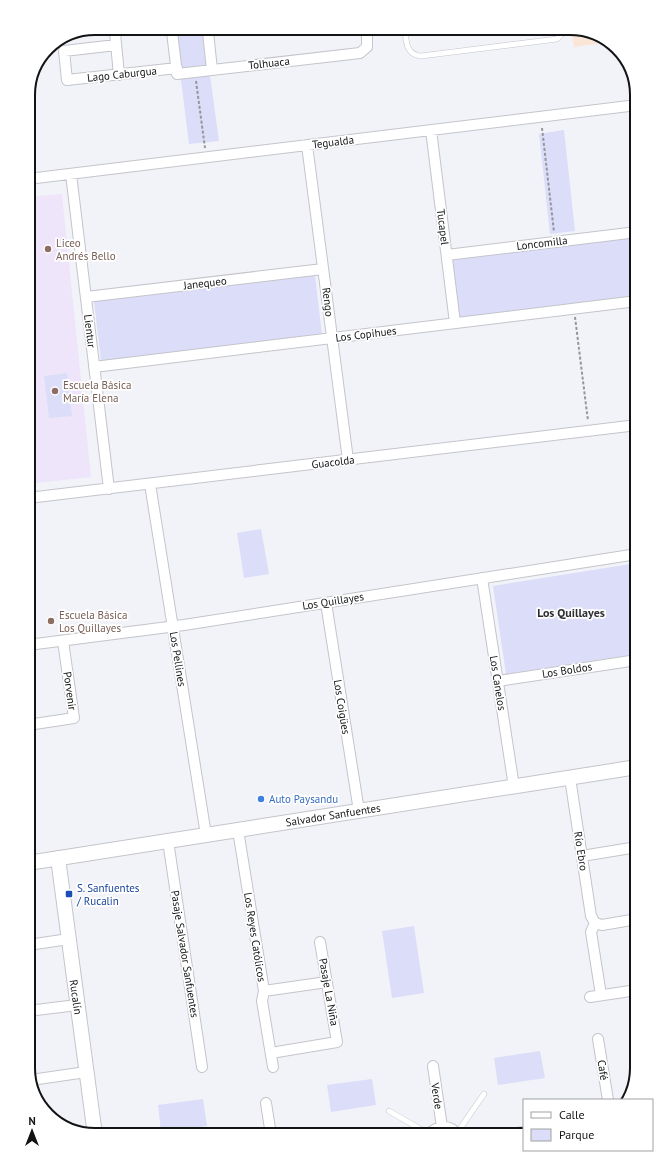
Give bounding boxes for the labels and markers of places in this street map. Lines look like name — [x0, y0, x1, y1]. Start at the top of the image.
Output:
place label: Liceo Andrés Bello — [56, 236, 116, 263]
marker: Liceo Andrés Bello — [43, 244, 53, 254]
place label: Escuela Básica María Elena — [63, 378, 132, 405]
marker: Escuela Básica María Elena — [50, 386, 60, 396]
place label: Escuela Básica Los Quillayes — [59, 608, 128, 635]
marker: Escuela Básica Los Quillayes — [46, 616, 56, 626]
place label: Auto Paysandu — [269, 792, 338, 806]
marker: Auto Paysandu — [256, 794, 266, 804]
place label: S. Sanfuentes / Rucalin — [76, 881, 140, 908]
marker: S. Sanfuentes / Rucalin — [64, 889, 74, 899]

